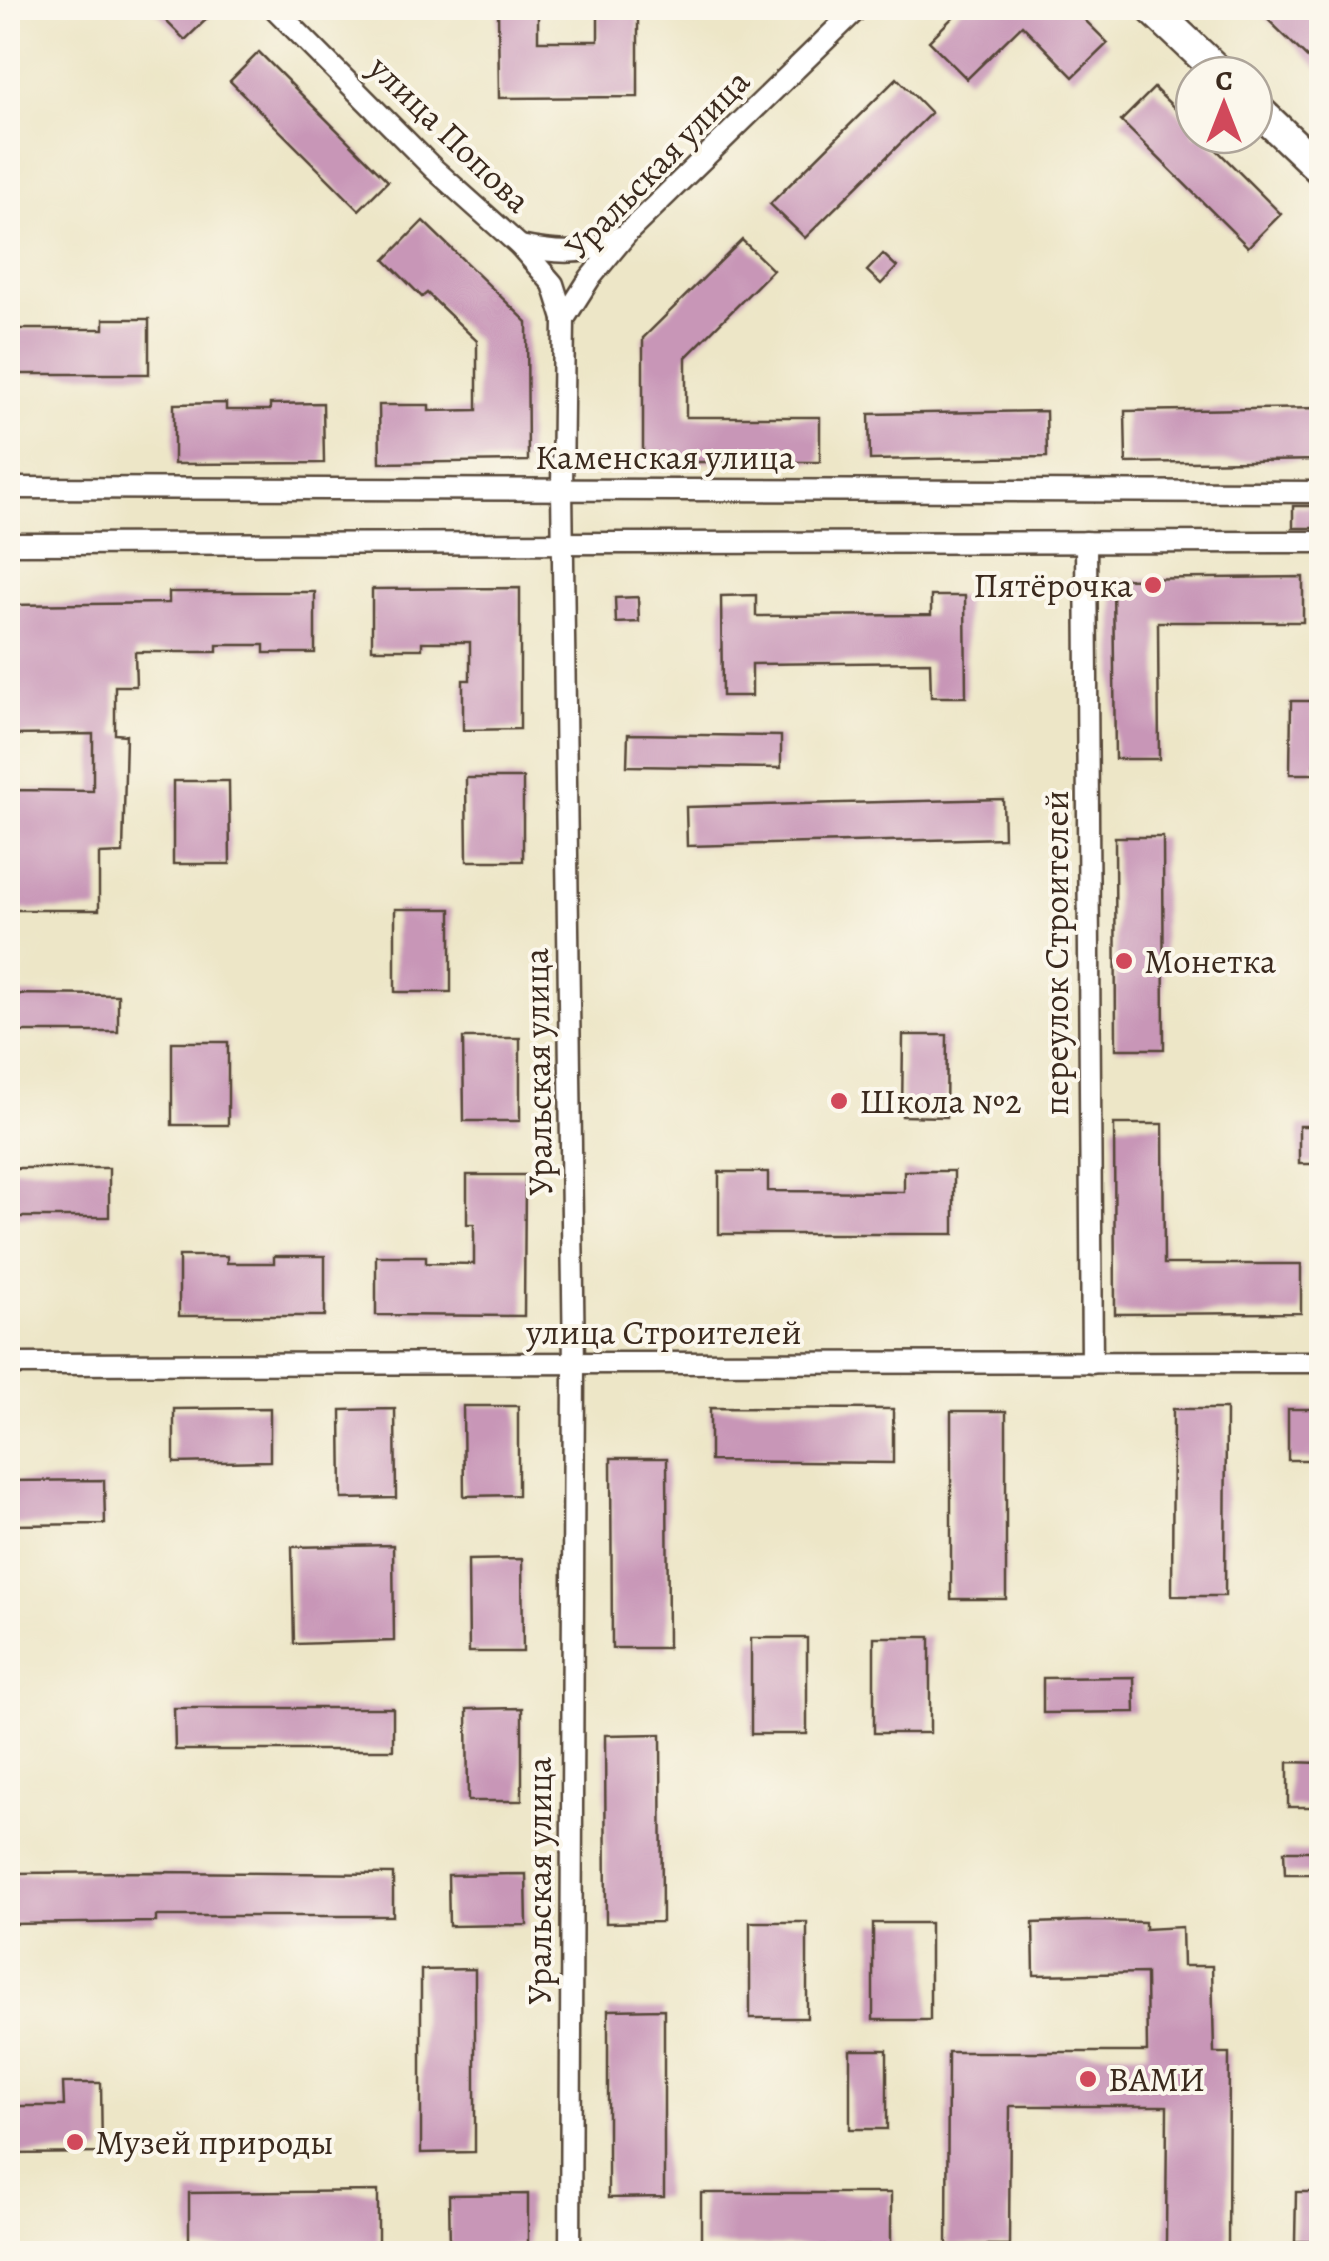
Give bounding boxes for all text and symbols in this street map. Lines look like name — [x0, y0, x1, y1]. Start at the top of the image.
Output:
street label: улица Попова — [358, 44, 542, 224]
north arrow — [1174, 55, 1274, 155]
street label: Уральская улица — [554, 58, 760, 270]
text: С — [1215, 62, 1233, 100]
street label: Каменская улица — [535, 433, 795, 481]
place label: Пятёрочка — [973, 561, 1133, 609]
marker: Пятёрочка — [1142, 574, 1164, 596]
street label: переулок Строителей — [1032, 790, 1080, 1116]
place label: Монетка — [1144, 937, 1276, 985]
street label: Уральская улица — [512, 948, 564, 1196]
marker: Монетка — [1113, 950, 1135, 972]
place label: Школа №2 — [859, 1077, 1022, 1125]
marker: Школа №2 — [828, 1090, 850, 1112]
street label: улица Строителей — [525, 1308, 802, 1356]
street label: Уральская улица — [515, 1757, 563, 2005]
place label: ВАМИ — [1108, 2055, 1205, 2103]
marker: ВАМИ — [1077, 2068, 1099, 2090]
place label: Музей природы — [95, 2118, 334, 2166]
marker: Музей природы — [64, 2131, 86, 2153]

